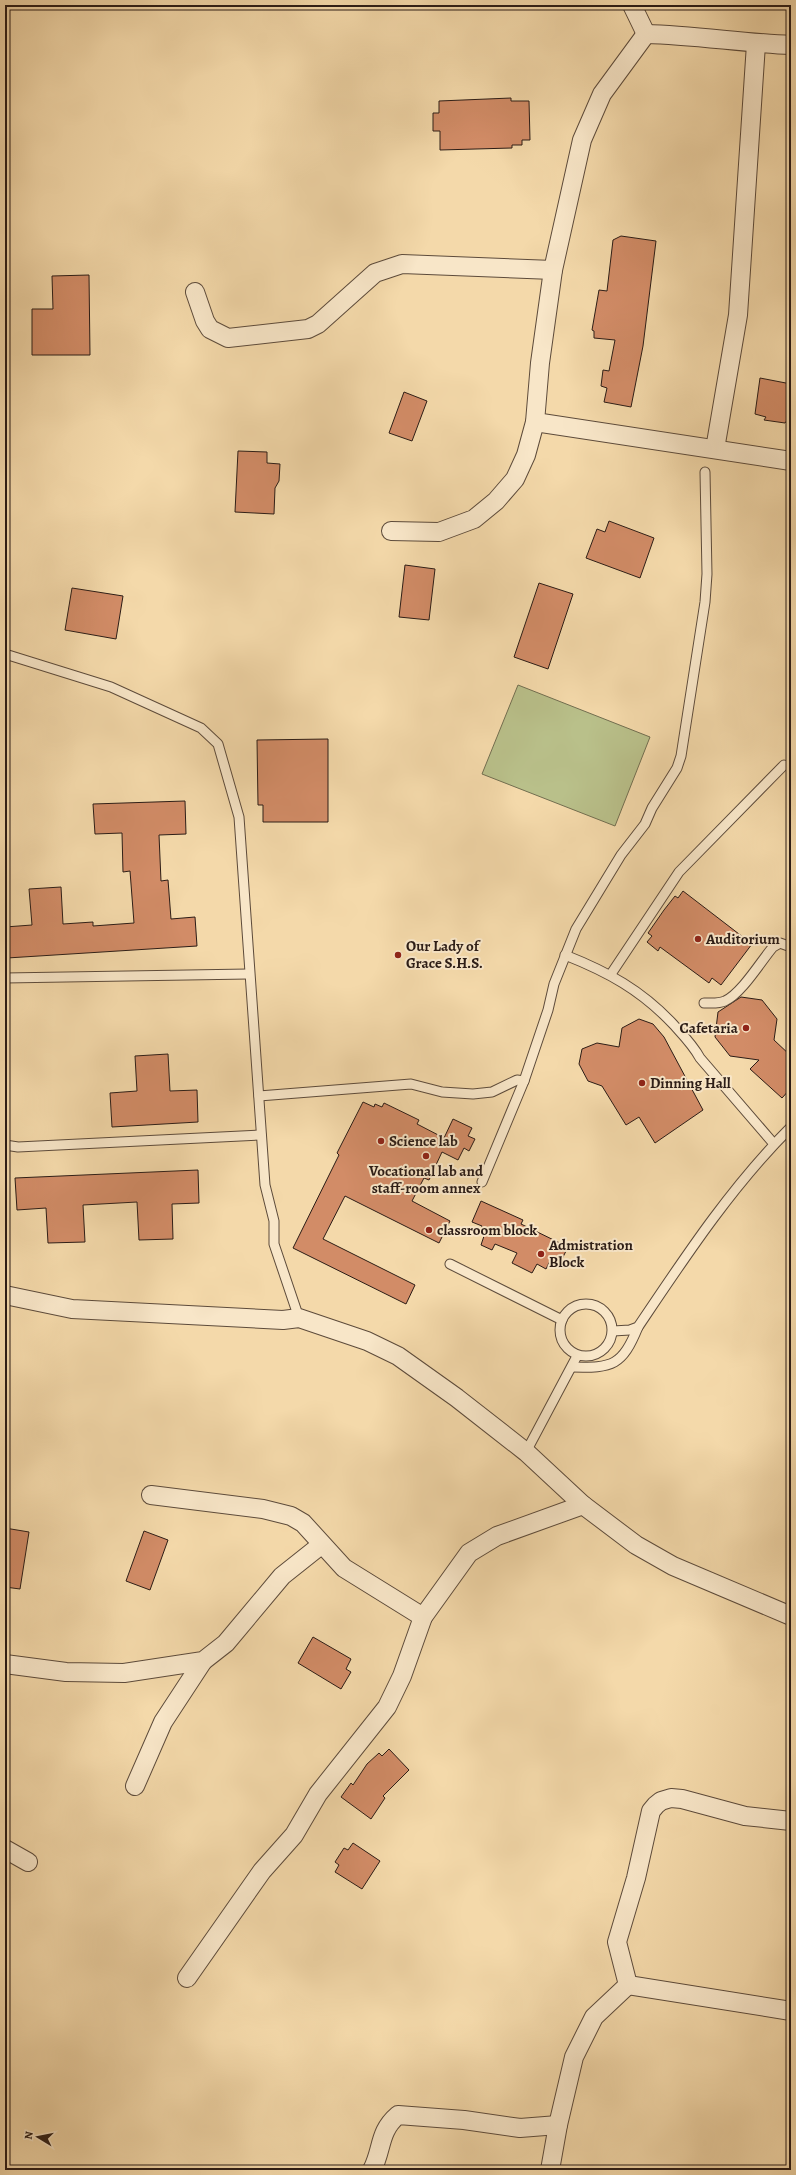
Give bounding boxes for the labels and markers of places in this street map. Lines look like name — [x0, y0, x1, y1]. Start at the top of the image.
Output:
place label: Auditorium — [705, 929, 780, 949]
marker: Auditorium — [693, 934, 703, 944]
place label: Our Lady of Grace S.H.S. — [406, 936, 483, 973]
marker: Our Lady of Grace S.H.S. — [393, 950, 403, 960]
place label: Cafetaria — [680, 1018, 739, 1038]
marker: Cafetaria — [741, 1023, 751, 1033]
place label: Dinning Hall — [650, 1073, 731, 1093]
marker: Dinning Hall — [637, 1078, 647, 1088]
place label: Science lab — [389, 1131, 458, 1151]
marker: Science lab — [376, 1136, 386, 1146]
marker: Vocational lab and staff-room annex — [421, 1151, 431, 1161]
place label: Vocational lab and staff-room annex — [368, 1161, 484, 1198]
place label: classroom block — [437, 1220, 537, 1240]
marker: classroom block — [424, 1225, 434, 1235]
place label: Admistration Block — [548, 1235, 634, 1272]
marker: Admistration Block — [536, 1249, 546, 1259]

